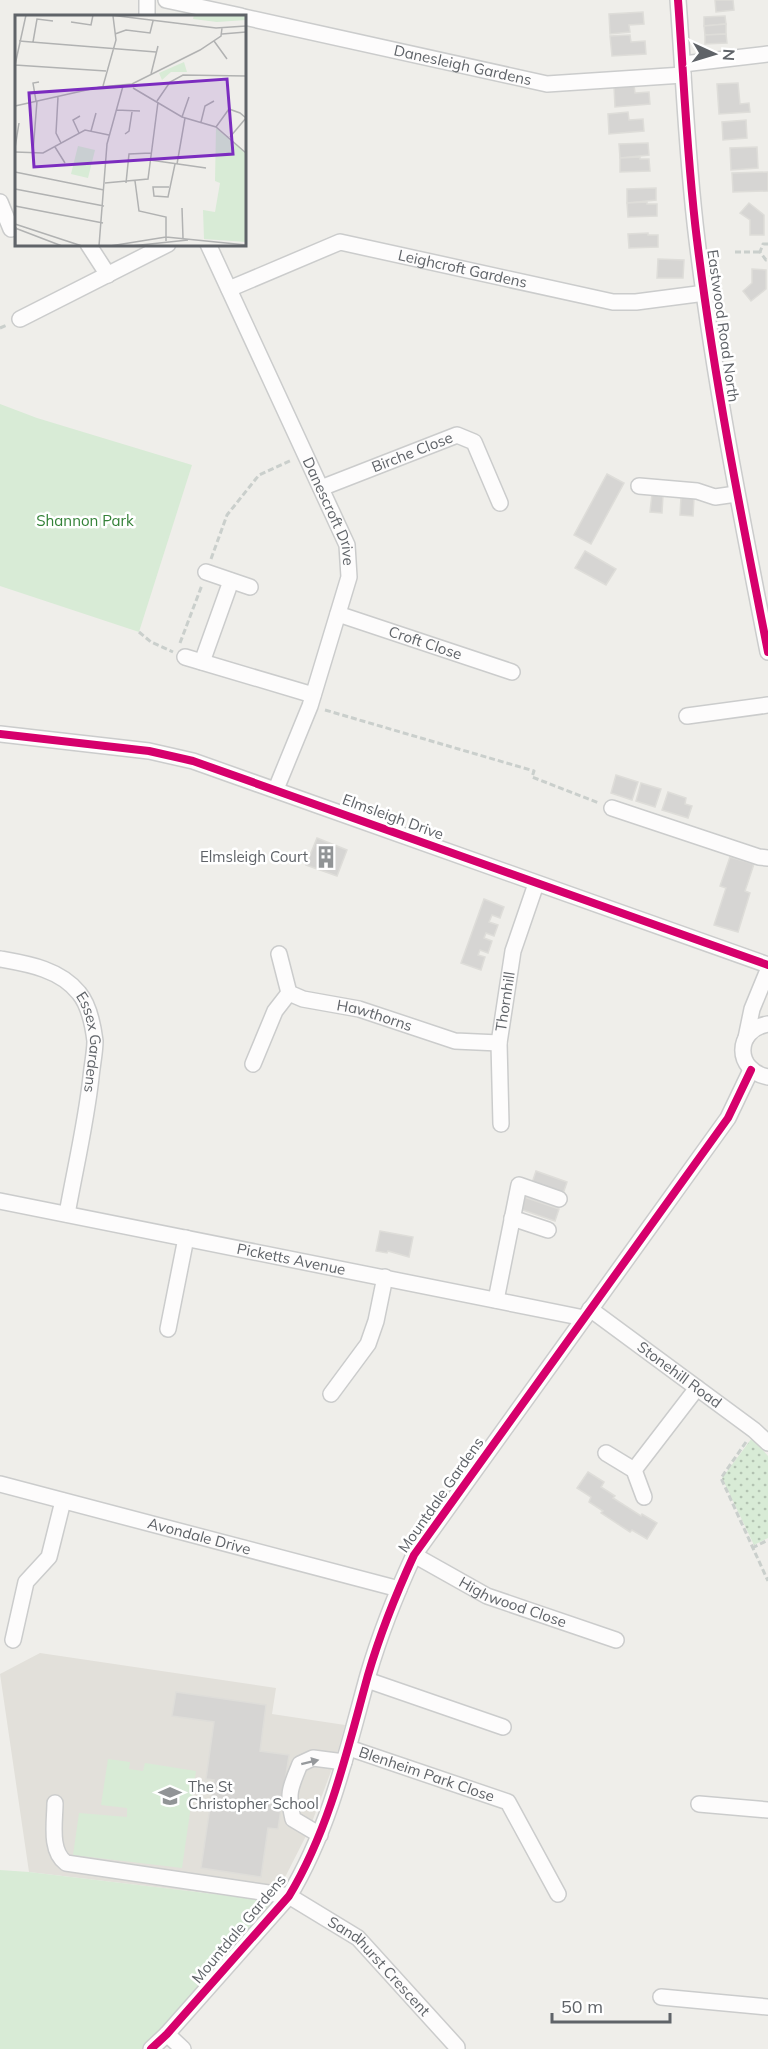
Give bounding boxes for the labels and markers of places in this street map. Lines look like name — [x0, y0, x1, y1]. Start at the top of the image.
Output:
building icon: Elmsleigh Court — [313, 844, 339, 870]
place label: Elmsleigh Court — [200, 847, 308, 866]
place label: The St Christopher School — [188, 1777, 319, 1813]
school or university icon: The St Christopher School — [157, 1783, 183, 1809]

